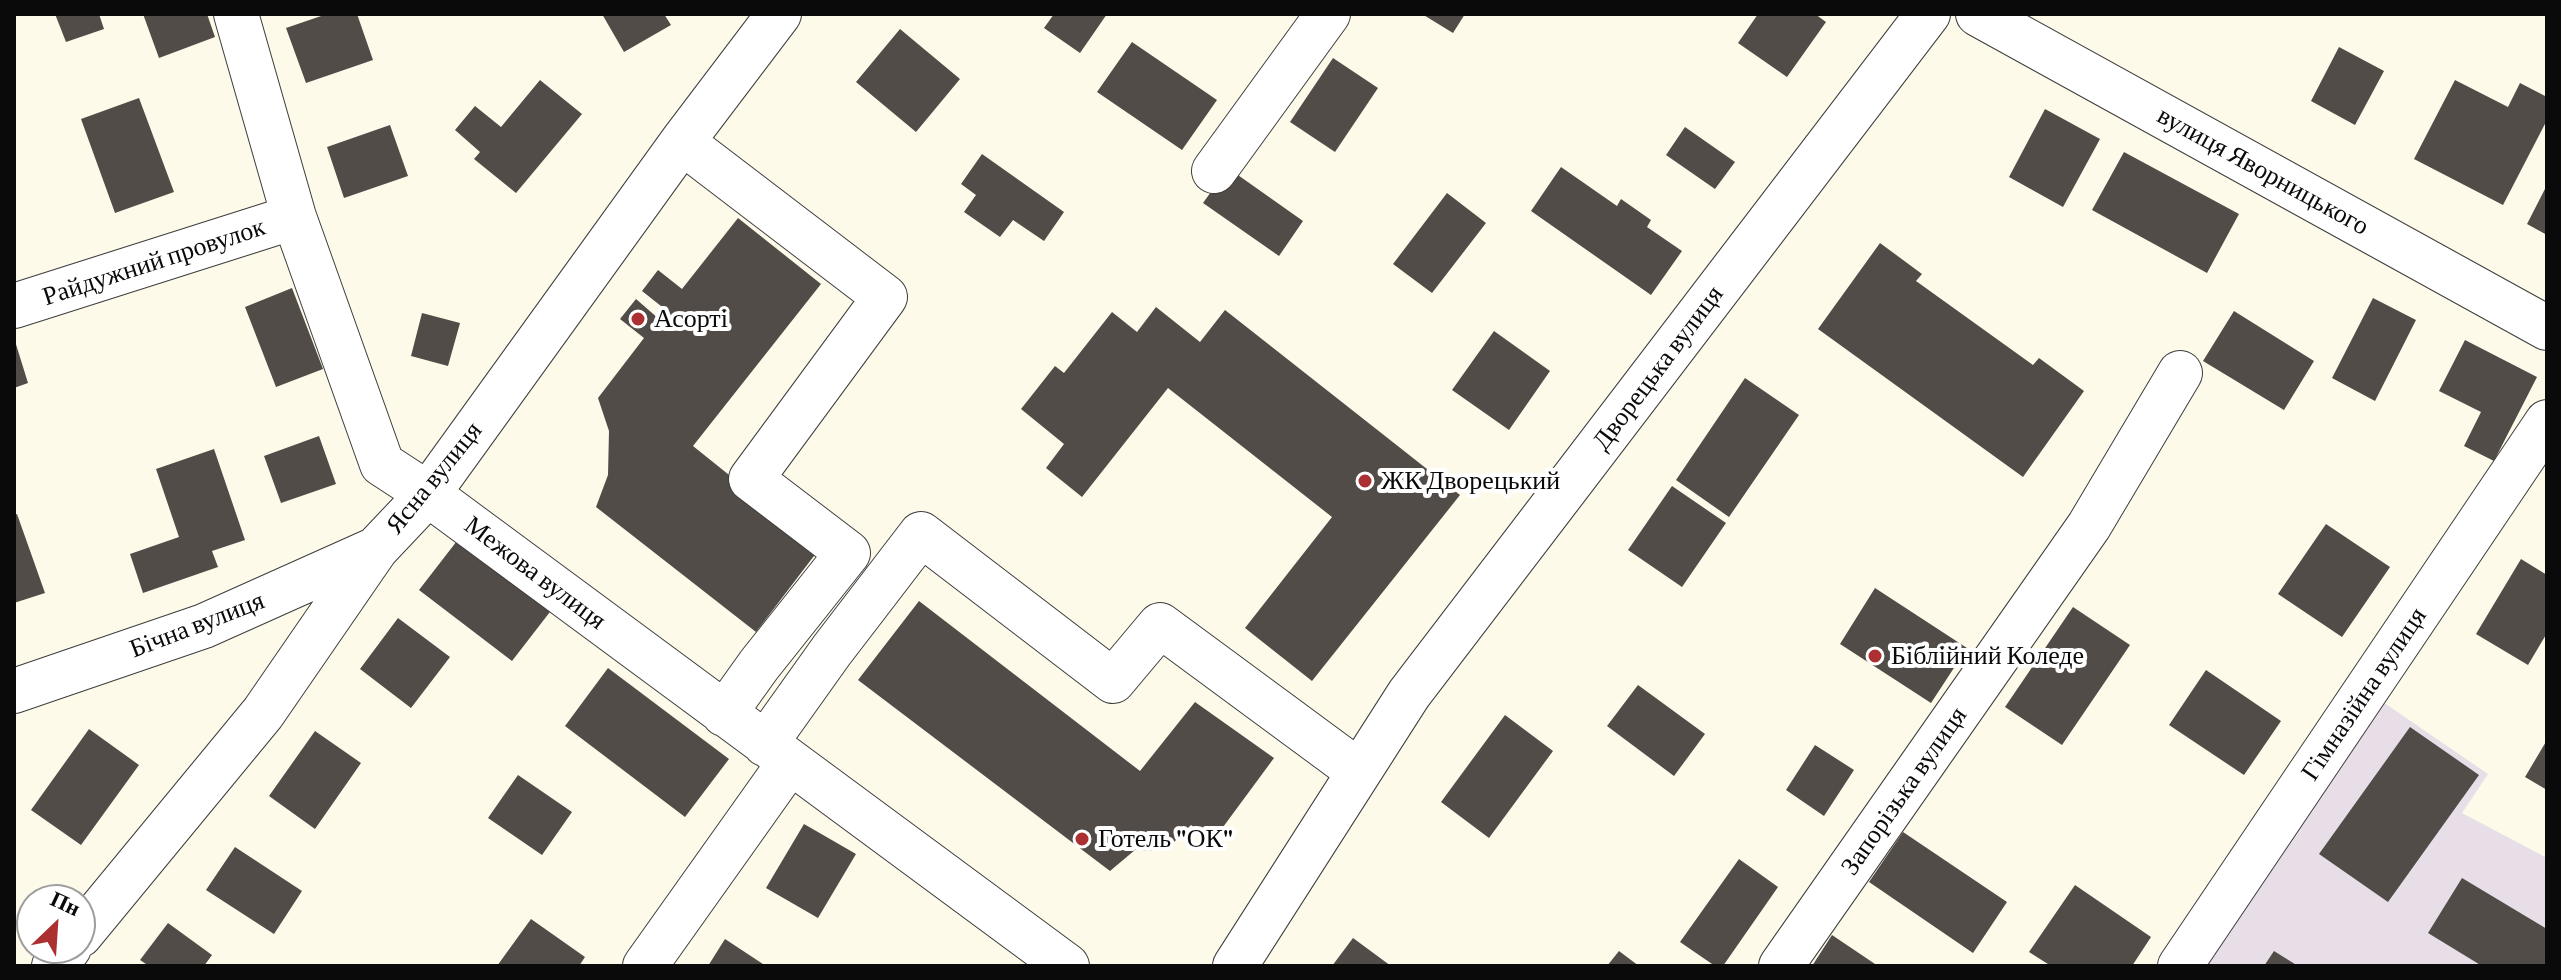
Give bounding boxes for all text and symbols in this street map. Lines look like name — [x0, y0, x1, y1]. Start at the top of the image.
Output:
street label: вулиця Яворницького — [2152, 100, 2374, 242]
street label: Райдужний провулок — [39, 211, 269, 313]
street label: Дворецька вулиця — [1586, 280, 1730, 456]
place label: Асорті — [654, 303, 728, 335]
marker: Асорті — [629, 310, 647, 328]
street label: Ясна вулиця — [379, 416, 489, 540]
place label: ЖК Дворецький — [1381, 465, 1560, 497]
marker: ЖК Дворецький — [1356, 472, 1374, 490]
street label: Межова вулиця — [458, 510, 612, 636]
street label: Бічна вулиця — [125, 585, 269, 665]
street label: Гімназійна вулиця — [2295, 602, 2433, 786]
place label: Біблійний Коледе — [1891, 640, 2084, 672]
marker: Біблійний Коледе — [1866, 647, 1884, 665]
street label: Запорізька вулиця — [1834, 701, 1974, 881]
place label: Готель "ОК" — [1098, 823, 1233, 855]
marker: Готель "ОК" — [1073, 830, 1091, 848]
north arrow — [16, 884, 96, 964]
text: Пн — [47, 886, 84, 921]

